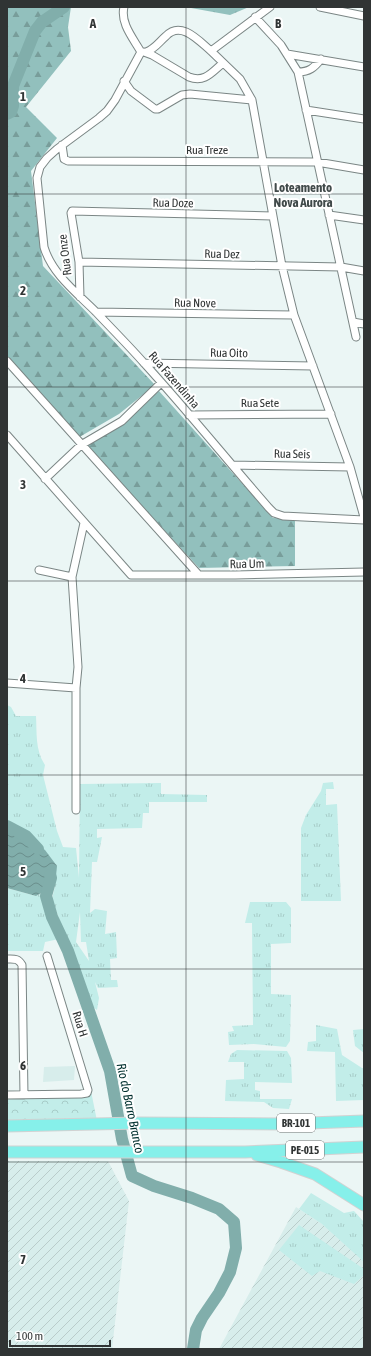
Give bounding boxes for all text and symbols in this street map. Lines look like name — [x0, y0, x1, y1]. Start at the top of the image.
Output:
text: A — [89, 16, 97, 31]
text: B — [275, 16, 282, 31]
text: 1 — [20, 89, 26, 104]
street label: Rua Treze — [186, 143, 228, 157]
district label: Loteamento Nova Aurora — [274, 180, 332, 210]
street label: Rua Doze — [152, 196, 194, 210]
street label: Rua Onze — [56, 234, 74, 276]
street label: Rua Dez — [204, 247, 241, 261]
text: 2 — [20, 283, 26, 298]
street label: Rua Nove — [174, 296, 216, 310]
street label: Rua Oito — [210, 346, 248, 360]
street label: Rua Fazendinha — [146, 349, 202, 411]
street label: Rua Sete — [241, 396, 279, 410]
street label: Rua Seis — [274, 447, 310, 461]
text: 3 — [20, 477, 26, 492]
street label: Rua Um — [230, 557, 264, 571]
text: 4 — [19, 671, 26, 686]
text: 5 — [20, 864, 26, 879]
street label: Rua H — [70, 1010, 90, 1038]
text: 6 — [20, 1058, 26, 1073]
water label: Rio do Barro Branco — [114, 1062, 147, 1155]
road number: BR-101 — [277, 1114, 315, 1132]
road number: PE-015 — [286, 1141, 324, 1159]
text: 7 — [20, 1252, 26, 1267]
scale bar — [10, 1322, 110, 1348]
text: 100 m — [16, 1329, 43, 1343]

